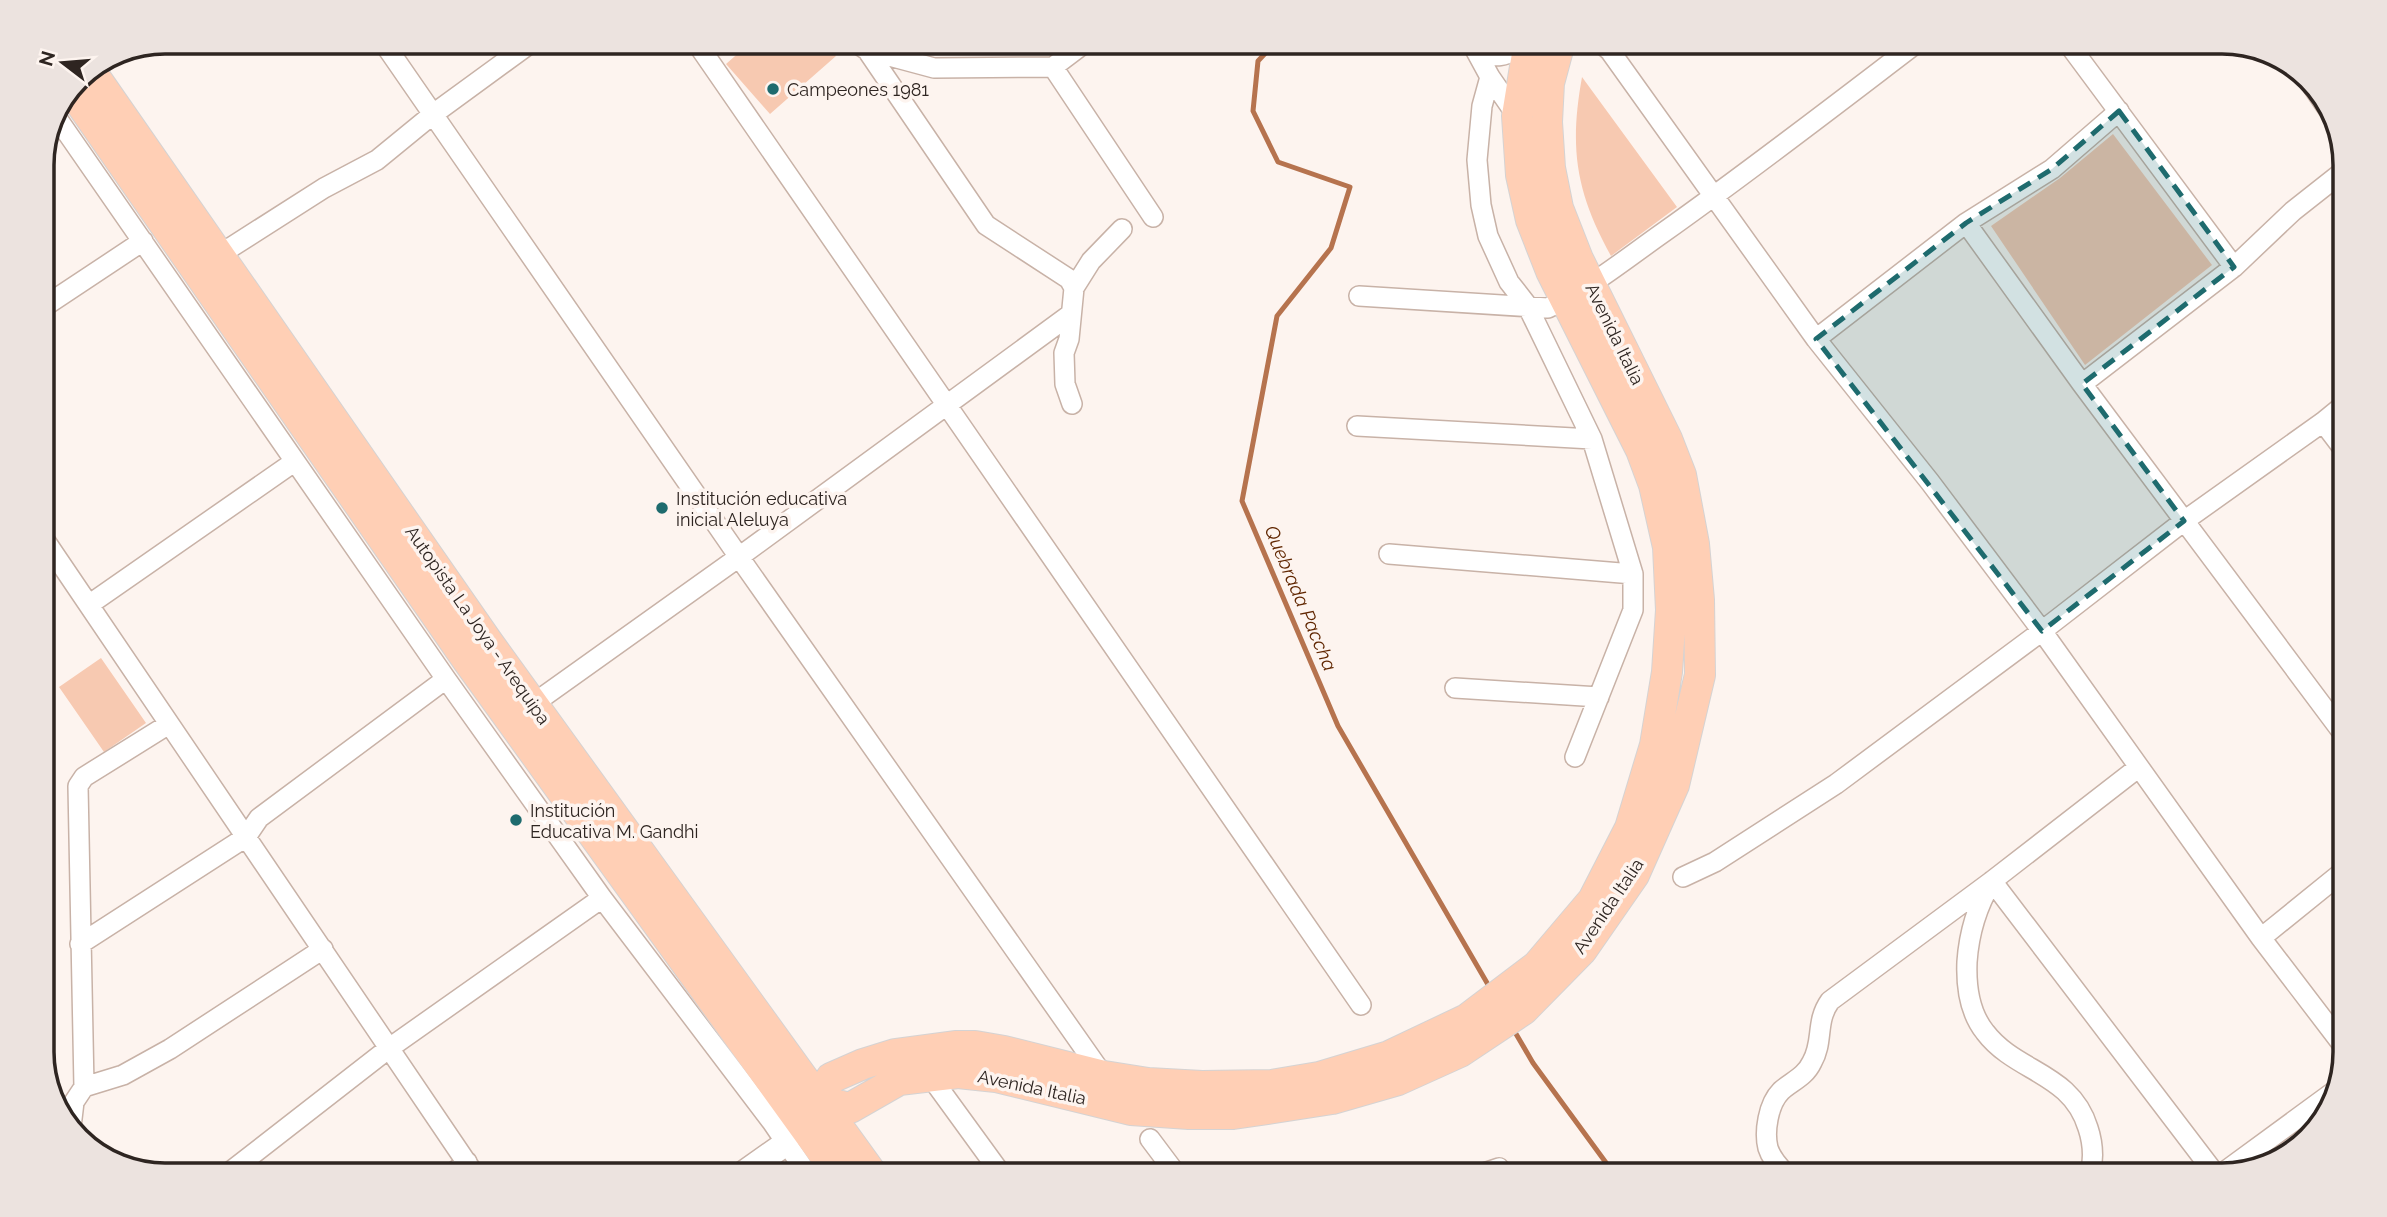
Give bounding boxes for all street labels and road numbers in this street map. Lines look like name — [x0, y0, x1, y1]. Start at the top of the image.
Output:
street label: Avenida Italia — [1581, 280, 1649, 388]
street label: Autopista La Joya - Arequipa — [401, 522, 555, 728]
street label: Avenida Italia — [1568, 854, 1648, 958]
street label: Avenida Italia — [976, 1065, 1088, 1109]

